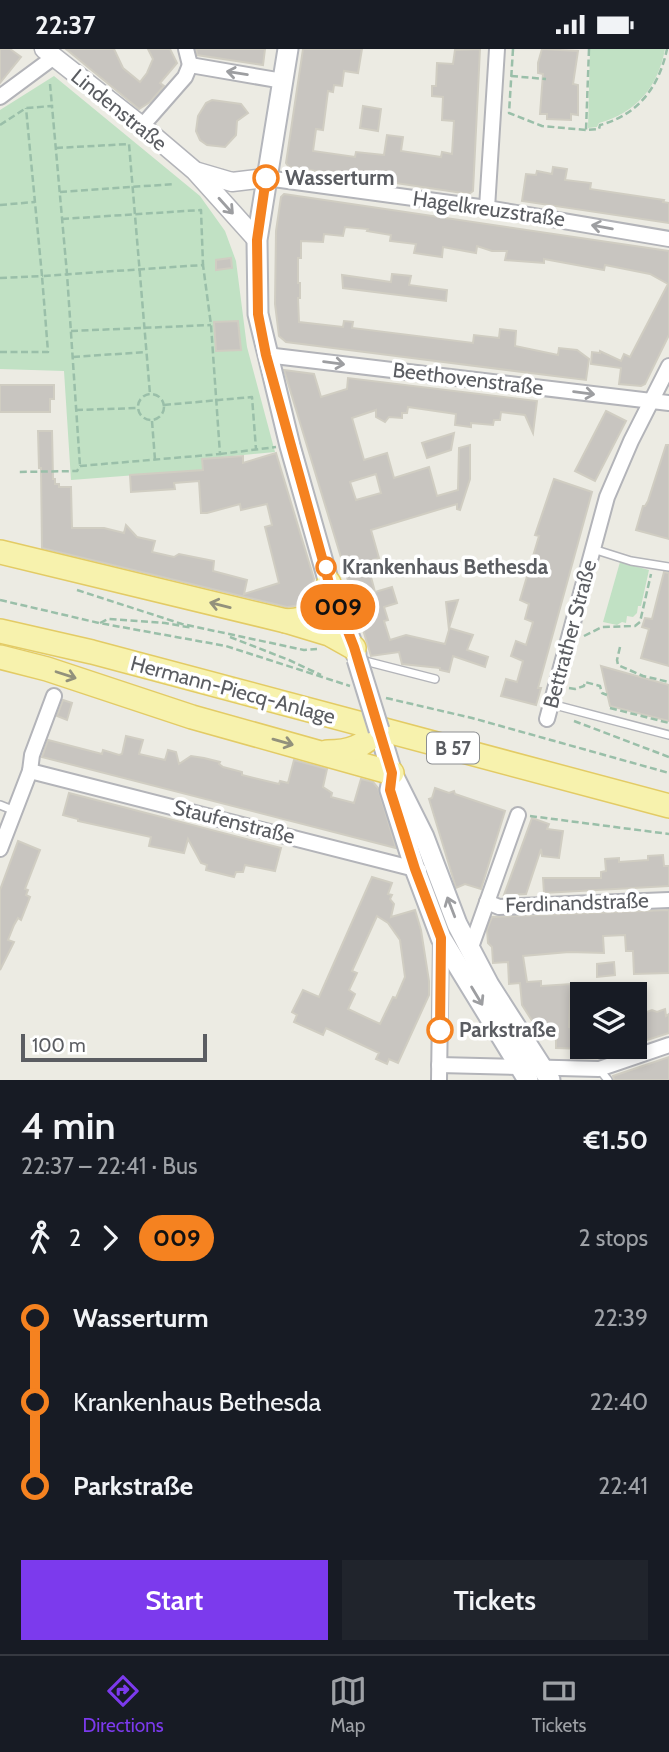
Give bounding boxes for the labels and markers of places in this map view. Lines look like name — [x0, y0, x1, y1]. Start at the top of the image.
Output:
marker: Wasserturm — [253, 165, 279, 191]
place label: Wasserturm — [285, 165, 394, 190]
place label: Krankenhaus Bethesda — [342, 554, 549, 579]
marker: Krankenhaus Bethesda — [316, 557, 336, 577]
marker: Parkstraße — [427, 1017, 453, 1043]
place label: Parkstraße — [459, 1017, 556, 1042]

